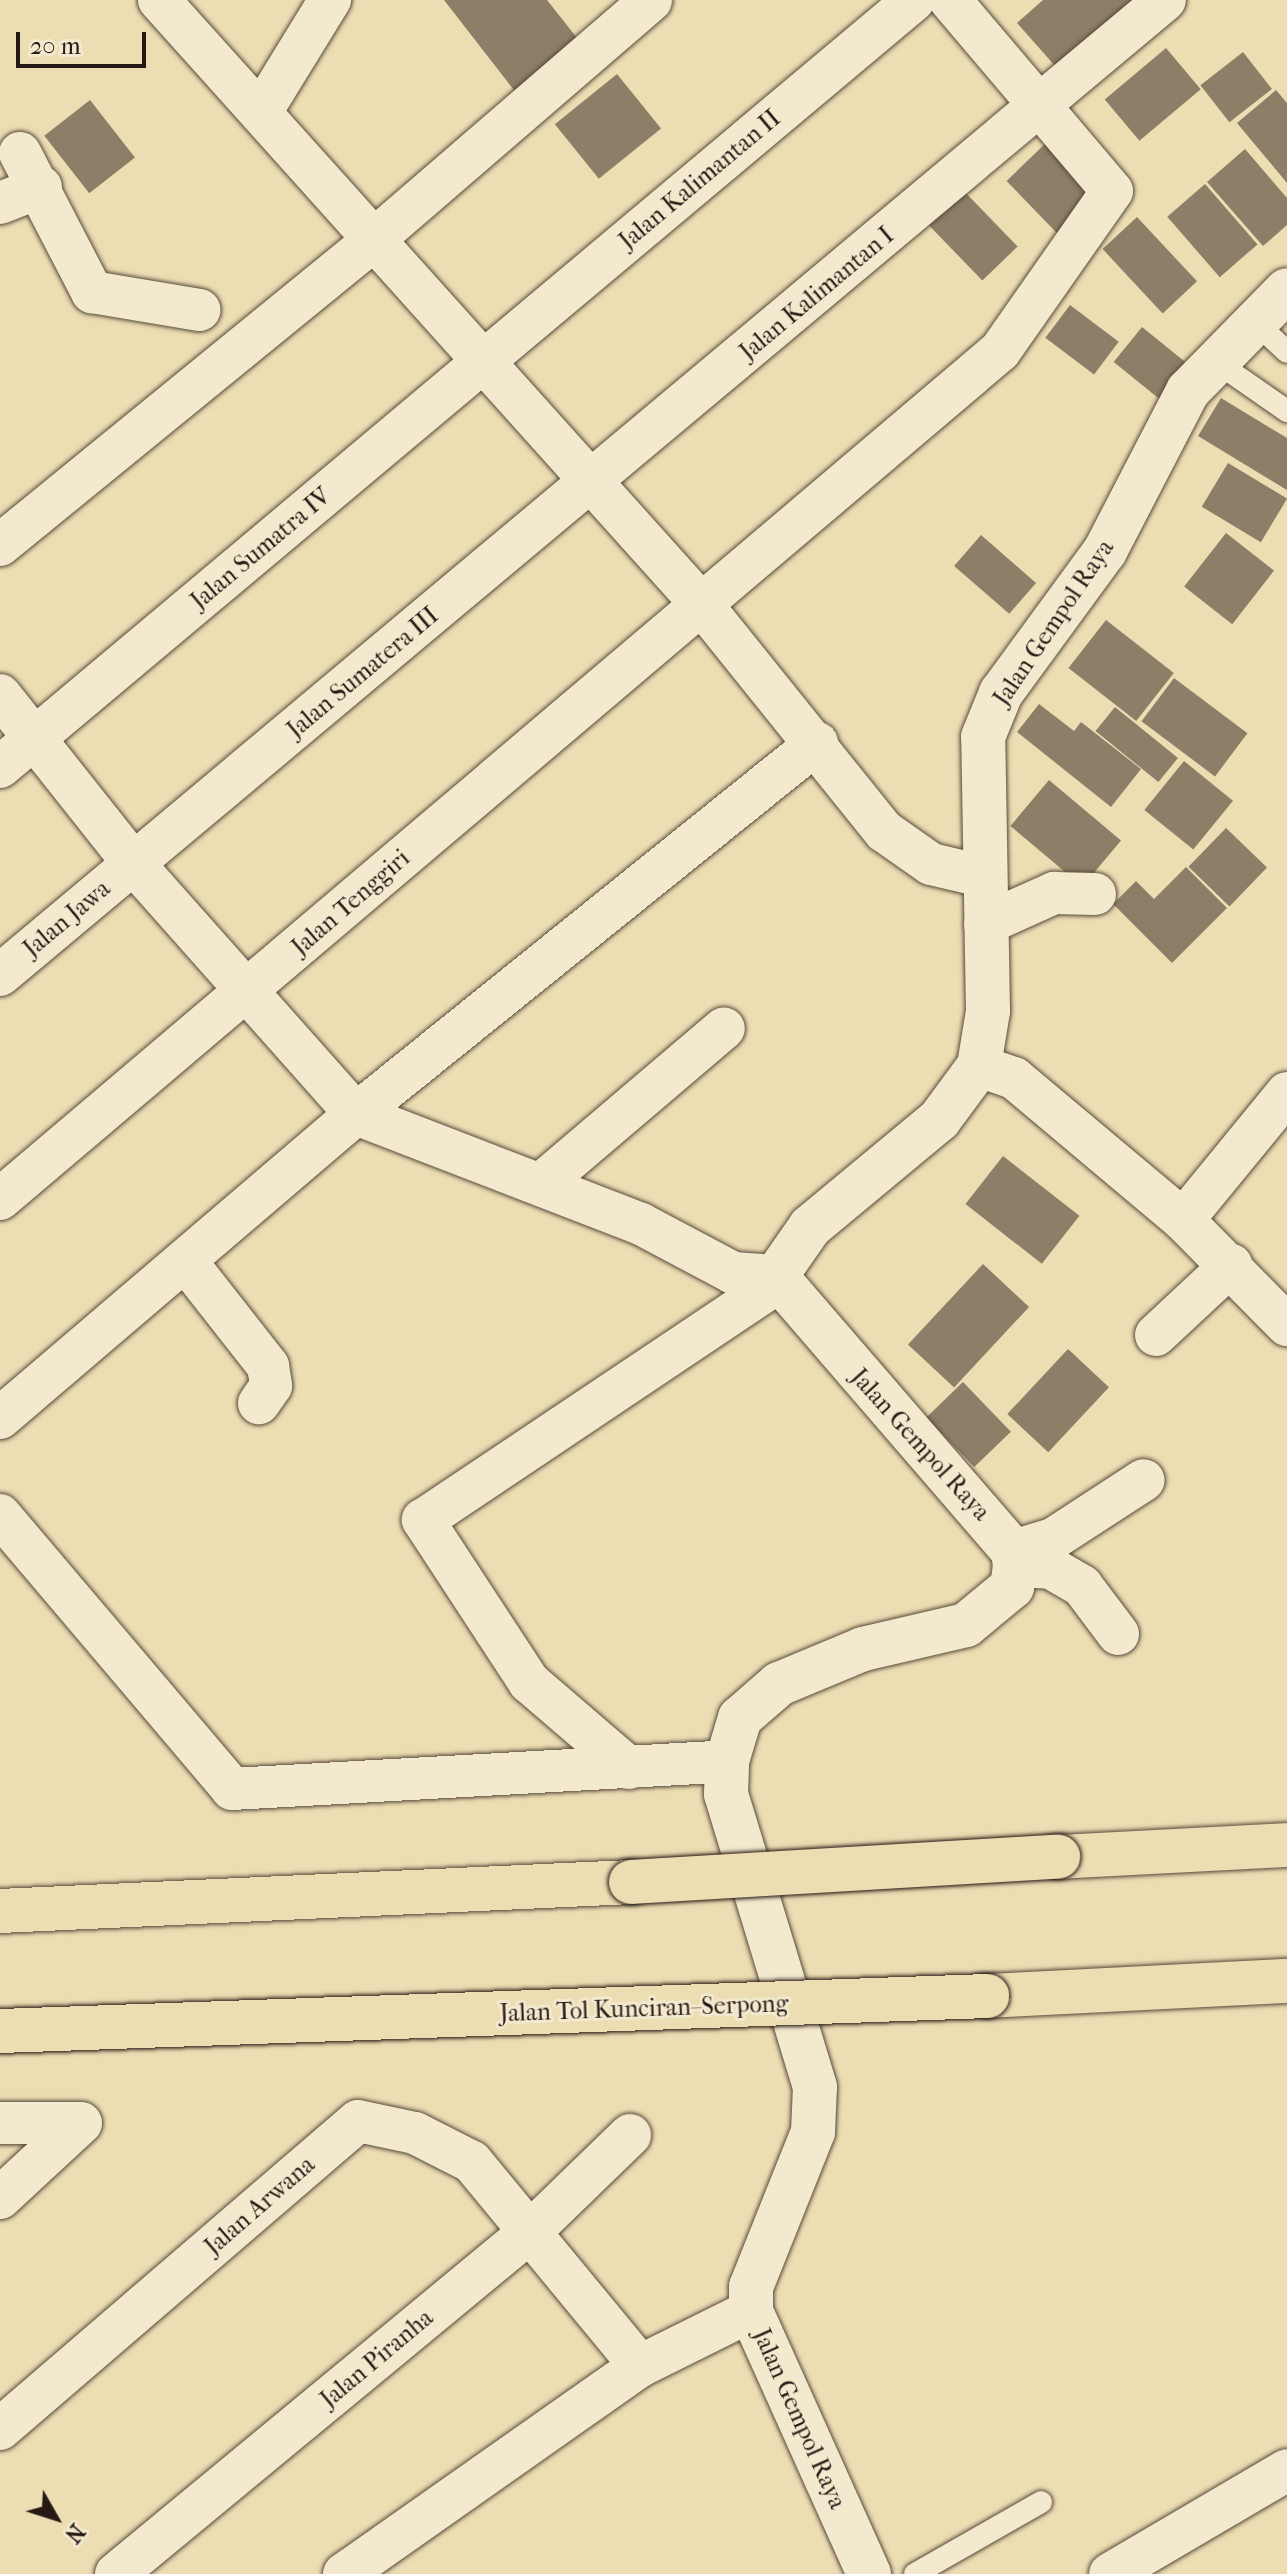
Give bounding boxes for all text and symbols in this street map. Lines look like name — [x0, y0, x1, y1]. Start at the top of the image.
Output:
scale bar — [20, 16, 150, 66]
text: 20 m — [30, 32, 81, 60]
street label: Jalan Kalimantan II — [614, 104, 786, 256]
street label: Jalan Kalimantan I — [734, 221, 900, 367]
street label: Jalan Sumatra IV — [185, 482, 337, 616]
street label: Jalan Gempol Raya — [988, 534, 1120, 712]
street label: Jalan Sumatera III — [282, 601, 444, 745]
street label: Jalan Tenggiri — [286, 844, 416, 962]
street label: Jalan Jawa — [18, 874, 116, 964]
street label: Jalan Gempol Raya — [844, 1363, 996, 1527]
street label: Jalan Tol Kunciran–Serpong — [499, 1990, 789, 2028]
street label: Jalan Arwana — [199, 2150, 321, 2262]
street label: Jalan Piranha — [315, 2304, 439, 2414]
street label: Jalan Gempol Raya — [746, 2324, 852, 2514]
north arrow — [16, 2478, 96, 2558]
text: N — [59, 2518, 90, 2548]

